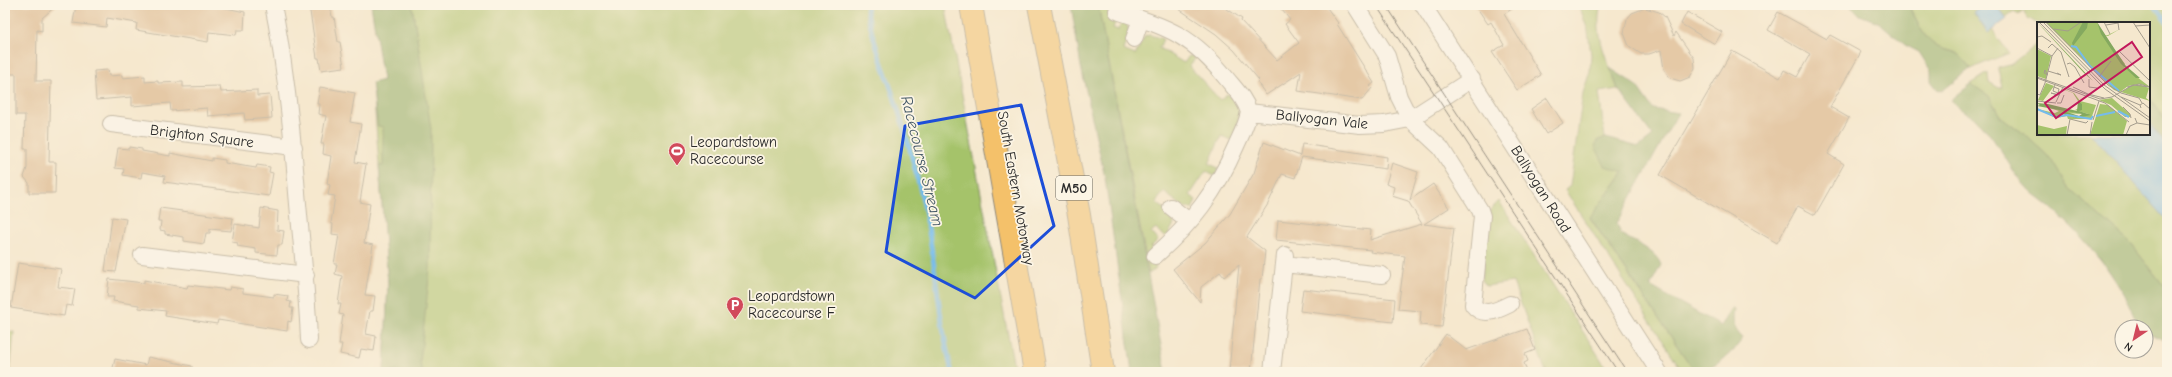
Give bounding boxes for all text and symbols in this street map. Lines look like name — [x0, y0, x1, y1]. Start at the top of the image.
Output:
inset map — [2037, 22, 2150, 135]
water label: Racecourse Stream — [897, 94, 947, 228]
street label: Ballyogan Vale — [1275, 105, 1370, 133]
street label: South Eastern Motorway — [994, 110, 1038, 267]
street label: Brighton Square — [149, 121, 255, 151]
place label: Leopardstown Racecourse — [690, 133, 777, 168]
sports icon: Leopardstown Racecourse — [667, 141, 687, 166]
street label: Ballyogan Road — [1507, 142, 1575, 236]
road number: M50 — [1056, 176, 1092, 200]
place label: Leopardstown Racecourse F — [748, 287, 836, 322]
parking icon: Leopardstown Racecourse F — [725, 295, 745, 320]
north arrow — [2114, 319, 2154, 359]
text: N — [2122, 339, 2135, 354]

